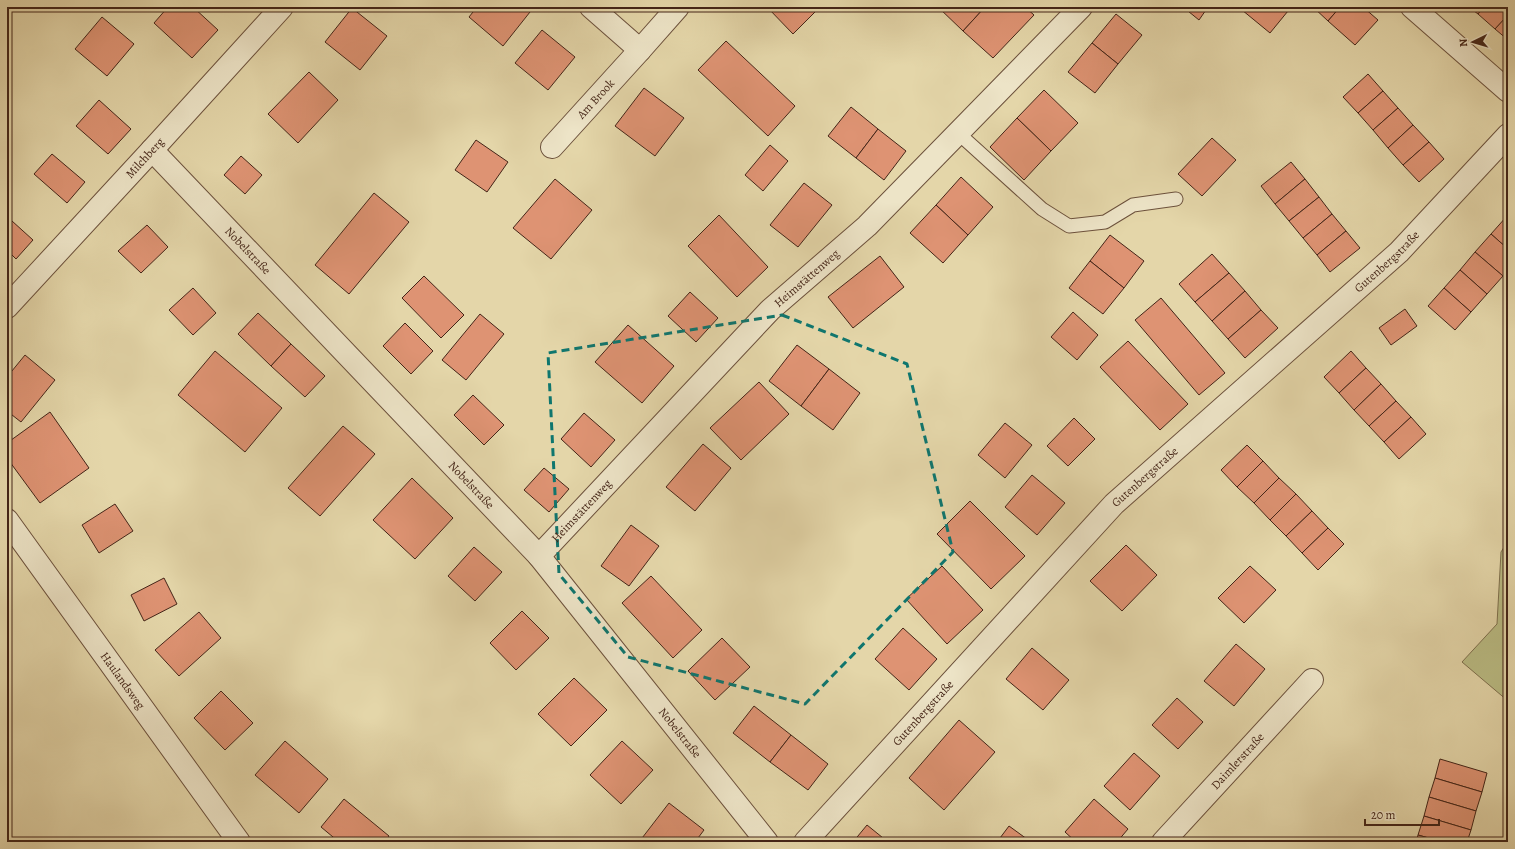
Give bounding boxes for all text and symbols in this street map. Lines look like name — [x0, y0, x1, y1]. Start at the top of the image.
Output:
north arrow — [1453, 22, 1493, 62]
text: N — [1456, 38, 1471, 47]
street label: Am Brook — [573, 75, 618, 123]
street label: Milchberg — [122, 134, 168, 182]
street label: Nobelstraße — [221, 223, 274, 278]
street label: Gutenbergstraße — [1351, 227, 1423, 296]
street label: Heimstättenweg — [771, 246, 843, 311]
street label: Gutenbergstraße — [1108, 443, 1181, 511]
street label: Nobelstraße — [445, 458, 498, 512]
street label: Heimstättenweg — [548, 476, 615, 546]
street label: Haulandsweg — [97, 649, 149, 712]
street label: Gutenbergstraße — [889, 677, 957, 749]
street label: Nobelstraße — [655, 704, 705, 761]
street label: Daimlerstraße — [1207, 729, 1268, 793]
scale bar — [1365, 801, 1439, 827]
text: 20 m — [1371, 807, 1395, 823]

